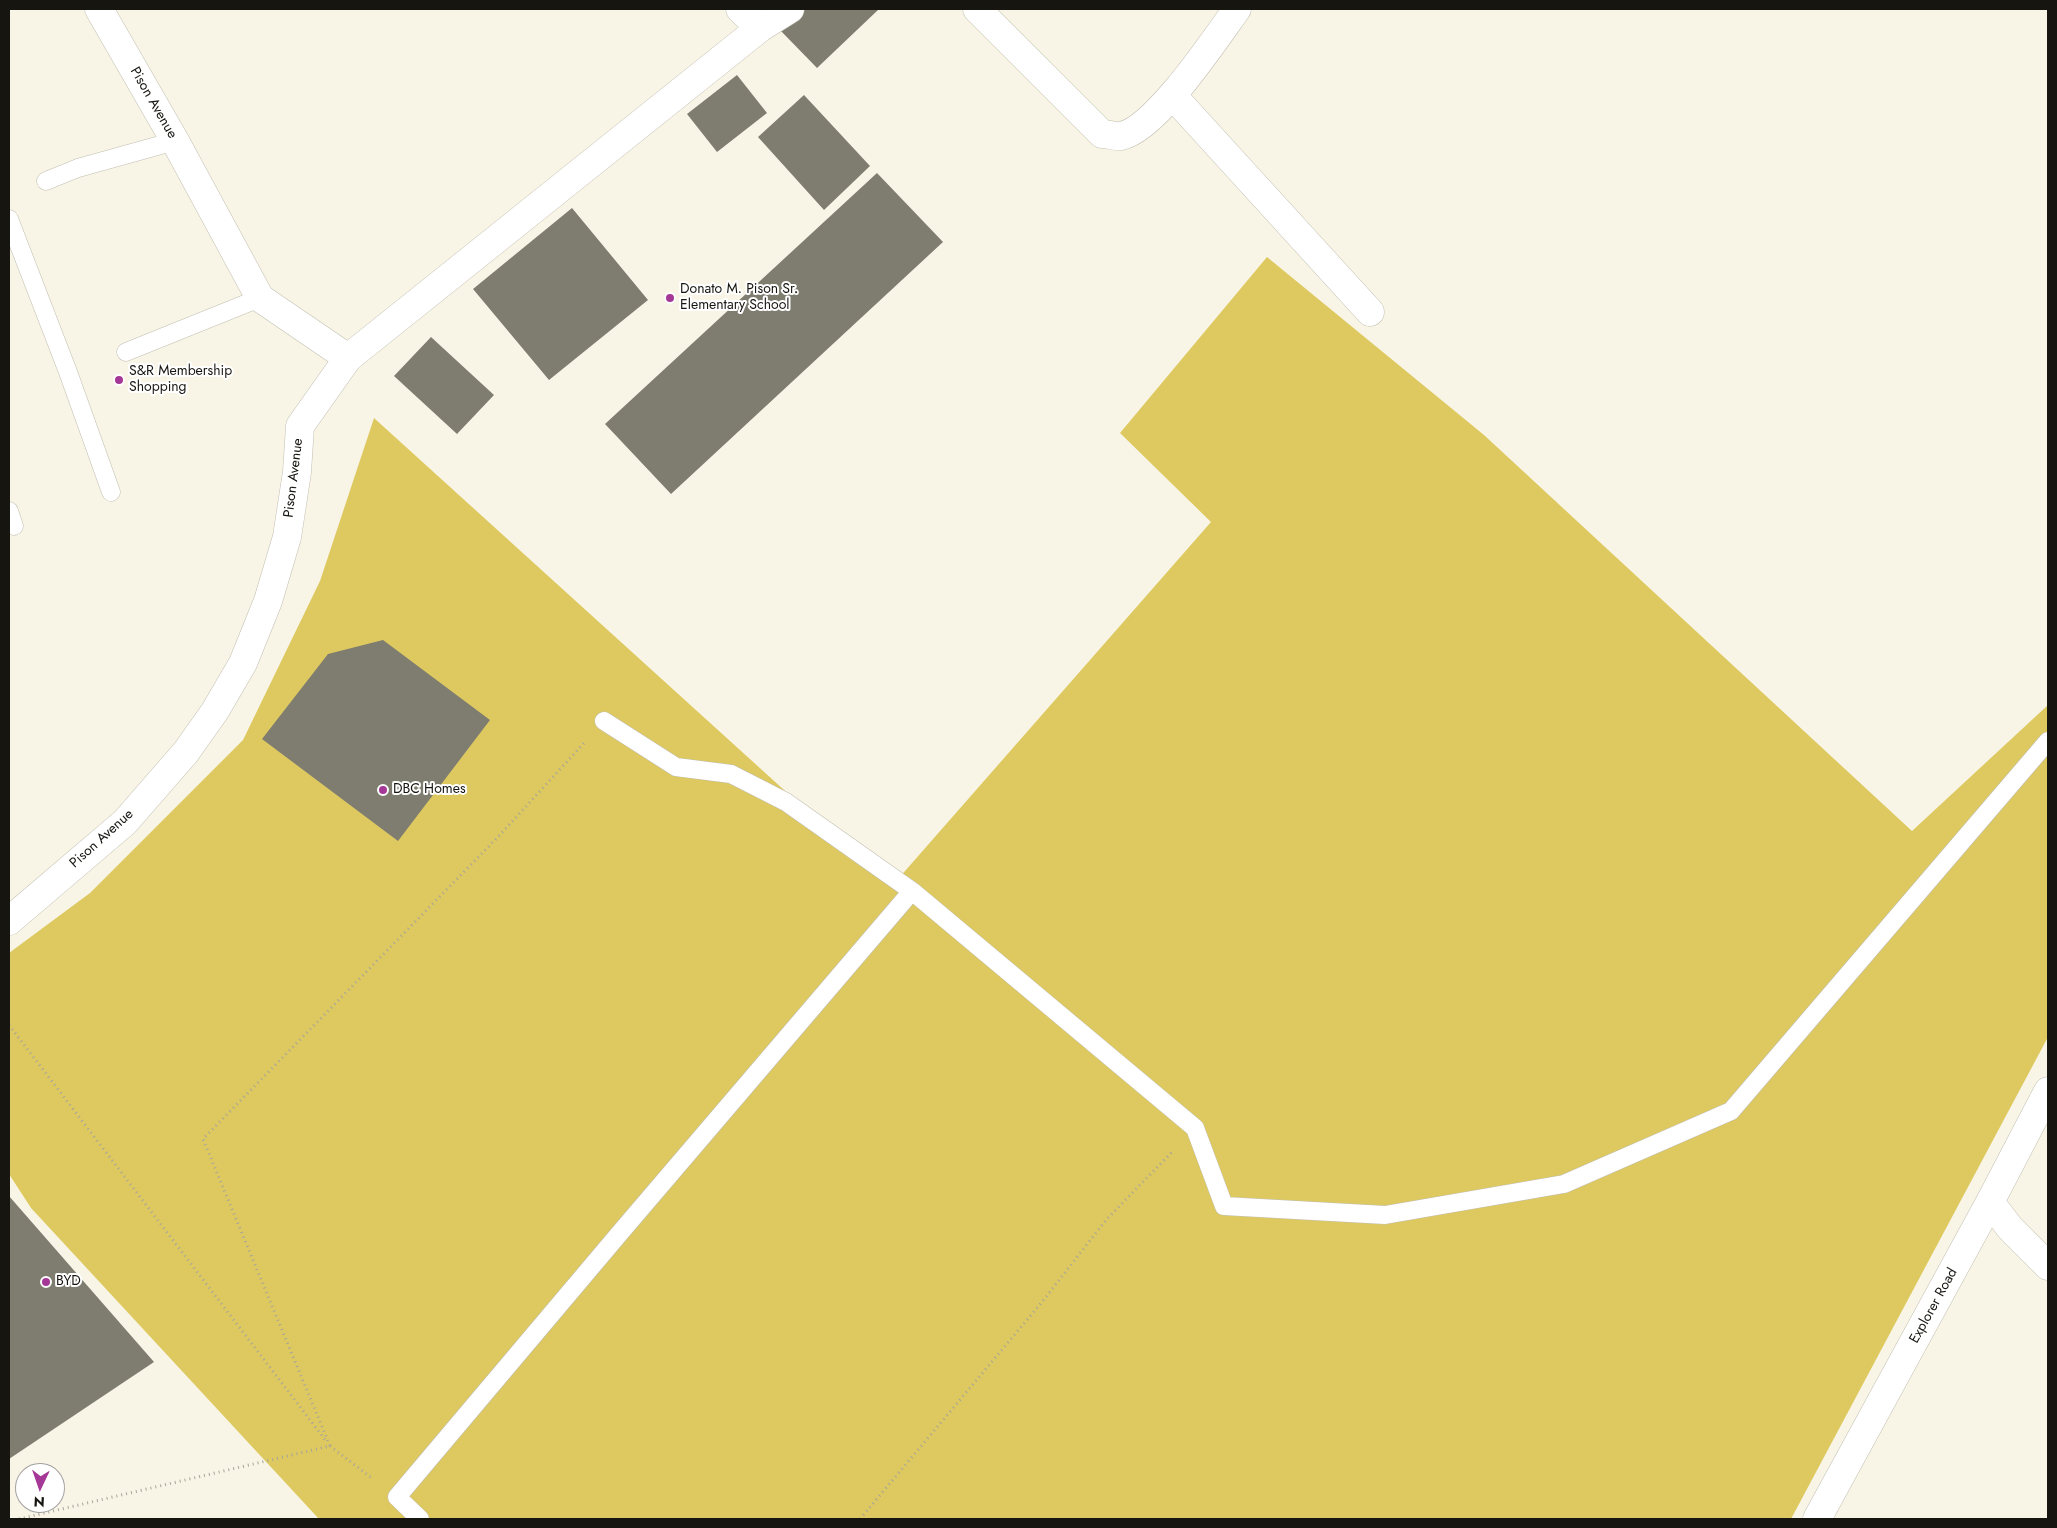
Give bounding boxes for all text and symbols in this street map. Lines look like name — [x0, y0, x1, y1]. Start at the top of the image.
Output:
street label: Pison Avenue — [126, 64, 180, 142]
place label: Donato M. Pison Sr. Elementary School — [680, 282, 798, 314]
marker: Donato M. Pison Sr. Elementary School — [664, 292, 676, 304]
place label: S&R Membership Shopping — [129, 364, 232, 397]
marker: S&R Membership Shopping — [113, 374, 125, 386]
street label: Pison Avenue — [281, 437, 307, 519]
place label: DBC Homes — [393, 782, 466, 798]
marker: DBC Homes — [377, 784, 389, 796]
street label: Pison Avenue — [67, 806, 137, 872]
street label: Explorer Road — [1906, 1265, 1962, 1347]
place label: BYD — [56, 1274, 81, 1290]
marker: BYD — [40, 1276, 52, 1288]
north arrow — [15, 1463, 65, 1513]
text: N — [33, 1492, 45, 1512]

